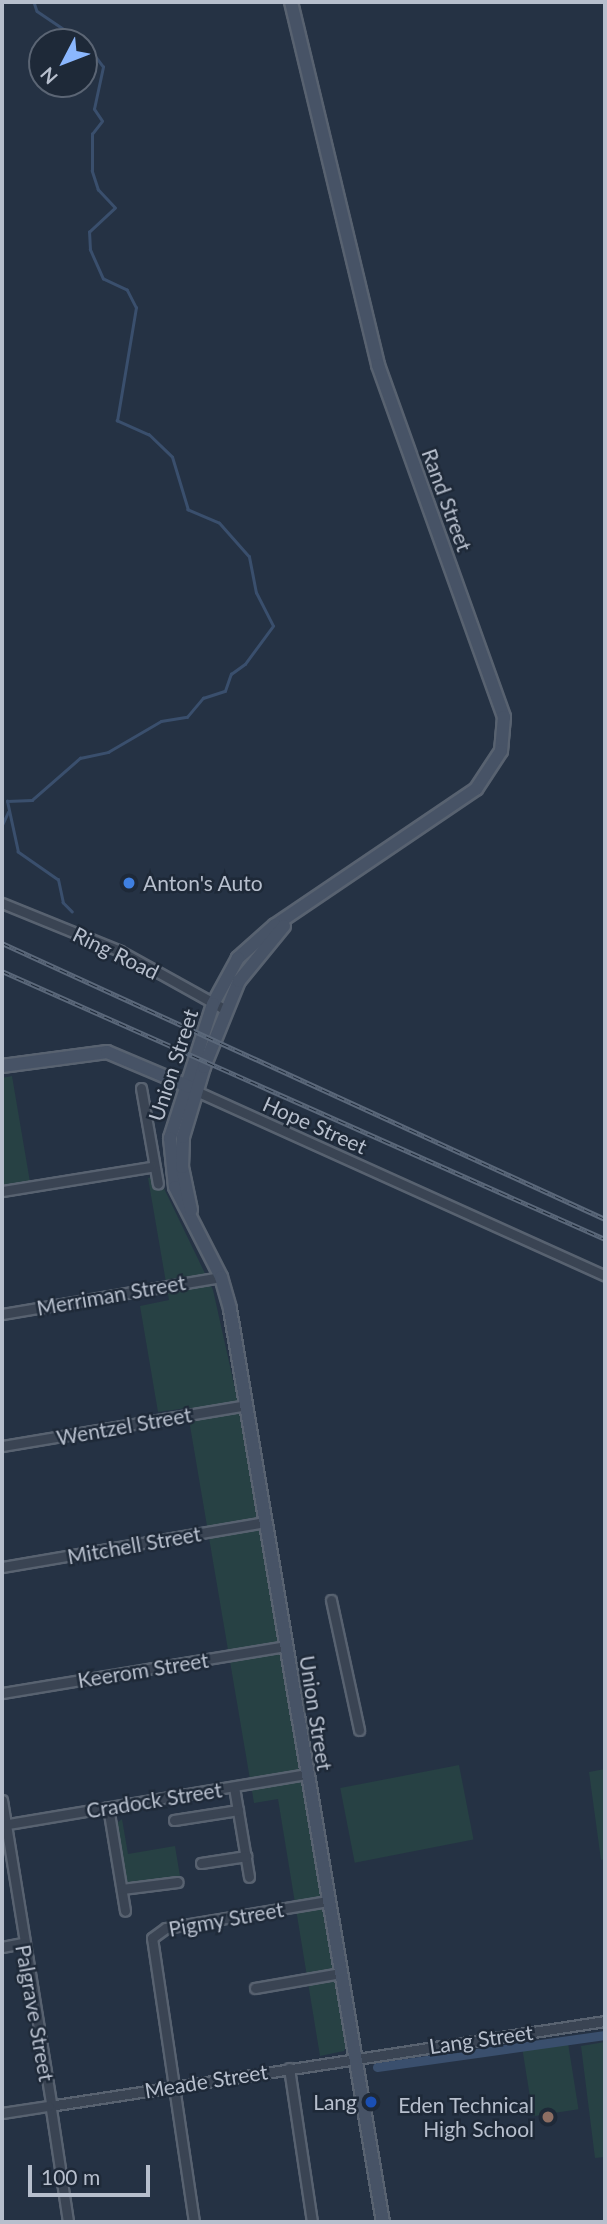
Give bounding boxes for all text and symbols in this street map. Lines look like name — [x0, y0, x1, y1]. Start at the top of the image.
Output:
north arrow — [28, 28, 98, 98]
text: N — [35, 63, 62, 89]
street label: Rand Street — [417, 445, 477, 555]
place label: Anton's Auto — [143, 870, 263, 896]
marker: Anton's Auto — [121, 875, 137, 891]
street label: Ring Road — [69, 921, 163, 985]
street label: Union Street — [143, 1006, 203, 1124]
street label: Hope Street — [259, 1091, 371, 1159]
street label: Merriman Street — [35, 1270, 187, 1320]
street label: Wentzel Street — [54, 1402, 194, 1450]
street label: Mitchell Street — [65, 1521, 203, 1569]
street label: Keerom Street — [76, 1647, 210, 1693]
street label: Union Street — [294, 1654, 338, 1772]
street label: Cradock Street — [84, 1777, 224, 1823]
street label: Pigmy Street — [166, 1896, 286, 1942]
street label: Palgrave Street — [11, 1943, 59, 2083]
street label: Lang Street — [427, 2019, 535, 2059]
street label: Meade Street — [143, 2059, 269, 2103]
place label: Lang — [313, 2089, 357, 2115]
place label: Eden Technical High School — [398, 2092, 534, 2142]
marker: Lang — [363, 2094, 379, 2110]
marker: Eden Technical High School — [540, 2109, 556, 2125]
scale bar — [32, 2150, 154, 2194]
text: 100 m — [41, 2164, 100, 2189]

